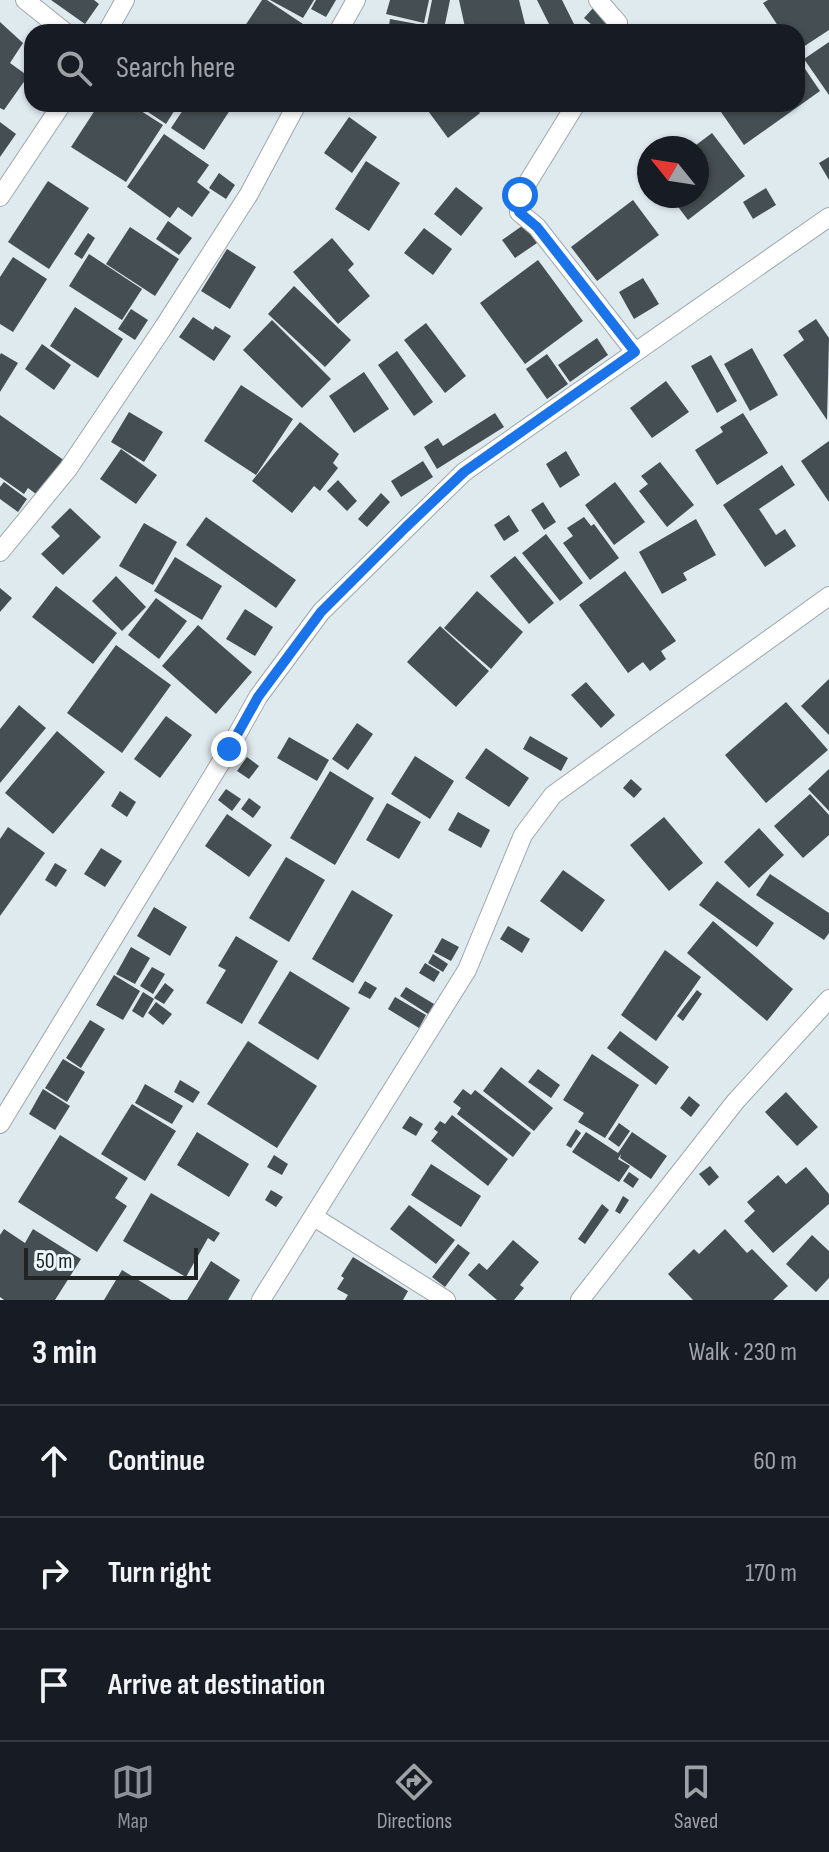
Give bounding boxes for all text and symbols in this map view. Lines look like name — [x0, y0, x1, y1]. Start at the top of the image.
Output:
search box — [24, 24, 805, 112]
icon: search — [52, 46, 96, 90]
text: Search here — [116, 50, 235, 86]
north arrow — [637, 136, 709, 208]
route start — [502, 177, 538, 213]
route end — [211, 731, 247, 767]
scale bar — [24, 1244, 198, 1280]
text: 50 m — [36, 1248, 72, 1275]
text: 3 min — [32, 1332, 97, 1373]
text: Walk · 230 m — [688, 1337, 797, 1368]
icon: ahead — [32, 1439, 76, 1483]
text: Continue — [108, 1443, 205, 1479]
text: 60 m — [753, 1446, 797, 1477]
icon: right — [32, 1551, 76, 1595]
text: Turn right — [108, 1555, 211, 1591]
text: 170 m — [745, 1558, 797, 1589]
icon: arrive — [32, 1663, 76, 1707]
text: Arrive at destination — [108, 1667, 325, 1703]
tab: Map — [111, 1760, 155, 1835]
tab: Directions — [377, 1760, 452, 1835]
tab: Saved — [674, 1760, 718, 1835]

